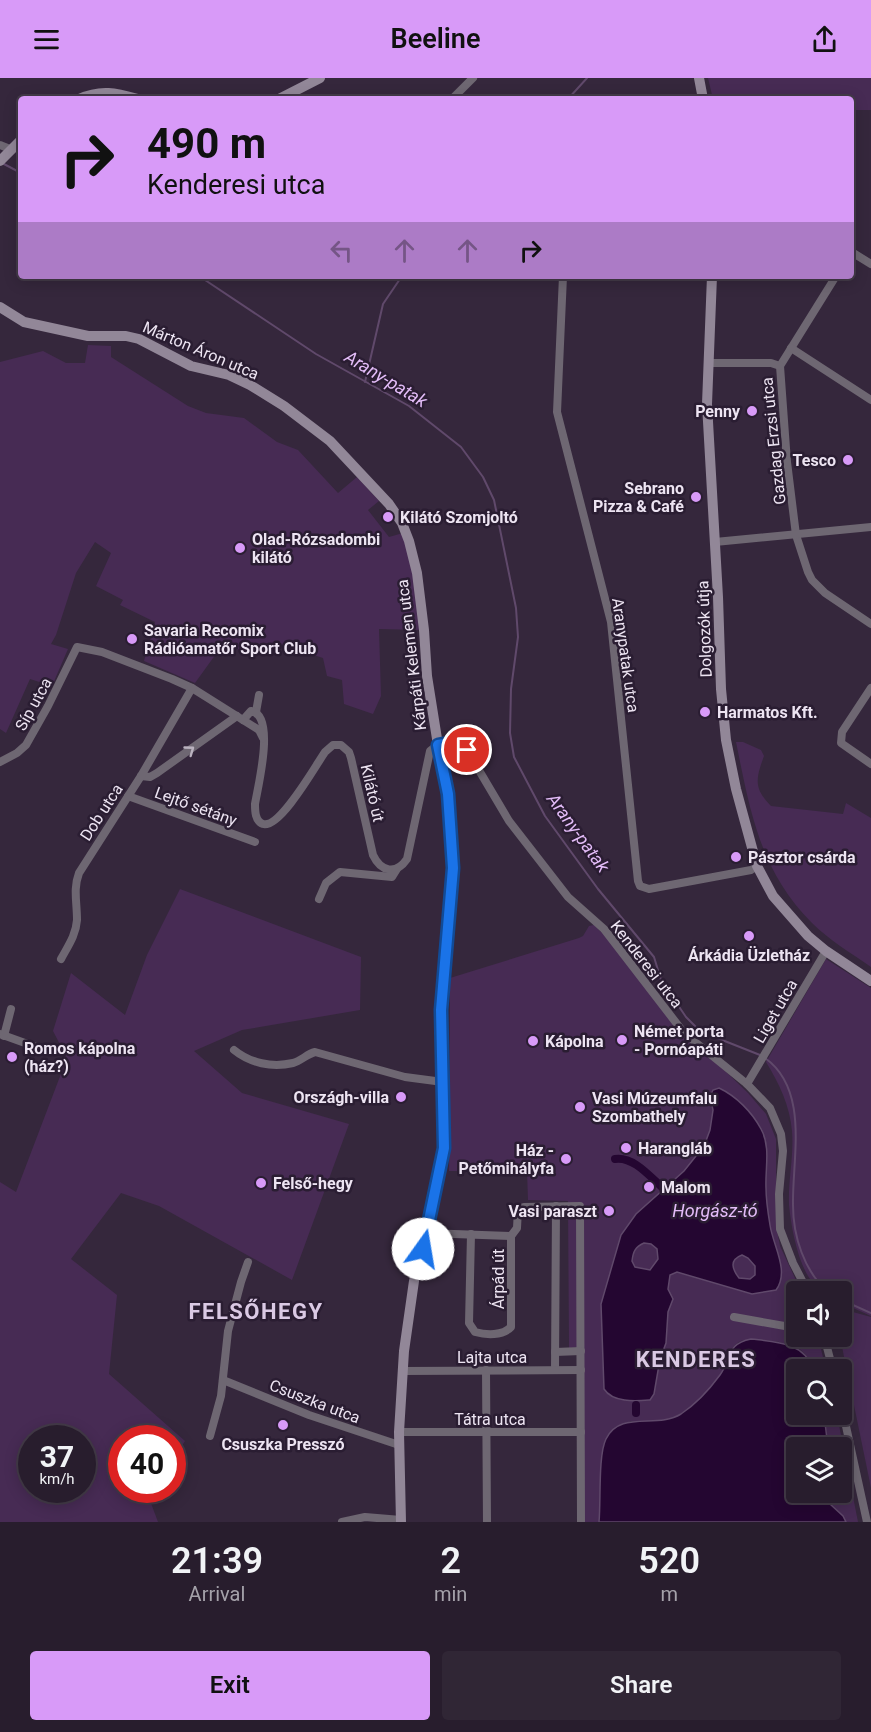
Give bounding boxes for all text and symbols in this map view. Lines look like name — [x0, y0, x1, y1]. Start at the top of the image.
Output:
icon: menu — [30, 23, 63, 56]
text: Beeline — [391, 23, 480, 55]
icon: share — [808, 23, 841, 56]
text: 490 m — [147, 119, 266, 168]
icon: right — [48, 120, 126, 198]
text: Kenderesi utca — [147, 169, 325, 201]
icon: left — [325, 234, 358, 267]
icon: ahead — [388, 234, 421, 267]
icon: ahead — [451, 234, 484, 267]
icon: right — [514, 234, 547, 267]
street label: Márton Áron utca — [140, 317, 262, 383]
water label: Arany-patak — [340, 345, 432, 412]
street label: Gazdag Erzsi utca — [757, 376, 790, 505]
place label: Penny — [695, 402, 741, 421]
marker: Penny — [745, 404, 759, 418]
place label: Tesco — [793, 451, 836, 470]
marker: Tesco — [841, 453, 855, 467]
place label: Sebrano Pizza & Café — [593, 479, 684, 516]
marker: Sebrano Pizza & Café — [689, 490, 703, 504]
place label: Kilátó Szomjoltó — [400, 508, 518, 527]
marker: Kilátó Szomjoltó — [381, 510, 395, 524]
place label: Olad-Rózsadombi kilátó — [252, 530, 380, 567]
marker: Olad-Rózsadombi kilátó — [233, 541, 247, 555]
street label: Kárpáti Kelemen utca — [393, 578, 430, 732]
street label: Dolgozók útja — [693, 580, 716, 678]
street label: Aranypatak utca — [608, 597, 643, 714]
place label: Savaria Recomix Rádióamatőr Sport Club — [144, 621, 316, 658]
marker: Savaria Recomix Rádióamatőr Sport Club — [125, 632, 139, 646]
street label: Síp utca — [11, 674, 56, 734]
place label: Harmatos Kft. — [717, 703, 818, 722]
marker: Harmatos Kft. — [698, 705, 712, 719]
pin — [441, 724, 492, 775]
icon: arrive — [450, 733, 483, 766]
one-way arrow — [183, 746, 194, 757]
street label: Kilátó út — [357, 762, 388, 824]
street label: Dob utca — [76, 780, 127, 844]
street label: Lejtő sétány — [152, 783, 240, 830]
water label: Arany-patak — [542, 788, 615, 877]
place label: Pásztor csárda — [748, 848, 856, 867]
marker: Pásztor csárda — [729, 850, 743, 864]
street label: Kenderesi utca — [607, 917, 687, 1012]
marker: Árkádia Üzletház — [742, 929, 756, 943]
place label: Árkádia Üzletház — [688, 946, 810, 965]
street label: Liget utca — [750, 976, 801, 1046]
place label: Német porta - Pornóapáti — [634, 1022, 725, 1059]
place label: Kápolna — [545, 1032, 604, 1051]
marker: Német porta - Pornóapáti — [615, 1033, 629, 1047]
marker: Kápolna — [526, 1034, 540, 1048]
place label: Romos kápolna (ház?) — [24, 1039, 136, 1076]
marker: Romos kápolna (ház?) — [5, 1050, 19, 1064]
place label: Országh-villa — [293, 1088, 389, 1107]
place label: Vasi Múzeumfalu Szombathely — [592, 1089, 717, 1126]
marker: Országh-villa — [394, 1090, 408, 1104]
marker: Vasi Múzeumfalu Szombathely — [573, 1100, 587, 1114]
place label: Harangláb — [638, 1139, 712, 1158]
place label: Ház - Petőmihályfa — [459, 1141, 554, 1178]
marker: Harangláb — [619, 1141, 633, 1155]
marker: Ház - Petőmihályfa — [559, 1152, 573, 1166]
place label: Felső-hegy — [273, 1174, 354, 1193]
marker: Felső-hegy — [254, 1176, 268, 1190]
place label: Malom — [661, 1178, 711, 1197]
marker: Malom — [642, 1180, 656, 1194]
water label: Horgász-tó — [672, 1200, 758, 1221]
place label: Vasi paraszt — [508, 1202, 598, 1221]
marker: Vasi paraszt — [602, 1204, 616, 1218]
position arrow — [391, 1217, 455, 1281]
street label: Árpád út — [489, 1249, 508, 1309]
map controls — [786, 1281, 852, 1503]
button: sound — [786, 1281, 852, 1347]
district label: FELSŐHEGY — [188, 1298, 324, 1324]
district label: KENDERES — [636, 1347, 756, 1372]
street label: Lajta utca — [457, 1348, 527, 1367]
button: search — [786, 1359, 852, 1425]
street label: Csuszka utca — [267, 1375, 363, 1427]
street label: Tátra utca — [454, 1410, 526, 1429]
marker: Csuszka Presszó — [276, 1418, 290, 1432]
speed limit sign: 40 — [108, 1425, 186, 1503]
place label: Csuszka Presszó — [221, 1435, 345, 1454]
button: layers — [786, 1437, 852, 1503]
text: 37 — [40, 1439, 74, 1474]
text: km/h — [39, 1470, 75, 1488]
text: 21:39 — [171, 1540, 263, 1582]
text: 2 — [440, 1540, 461, 1582]
text: 520 — [638, 1540, 700, 1582]
text: Arrival — [189, 1582, 245, 1606]
text: min — [434, 1582, 467, 1606]
text: m — [660, 1582, 678, 1606]
button: Exit — [30, 1651, 430, 1720]
button: Share — [442, 1651, 841, 1720]

